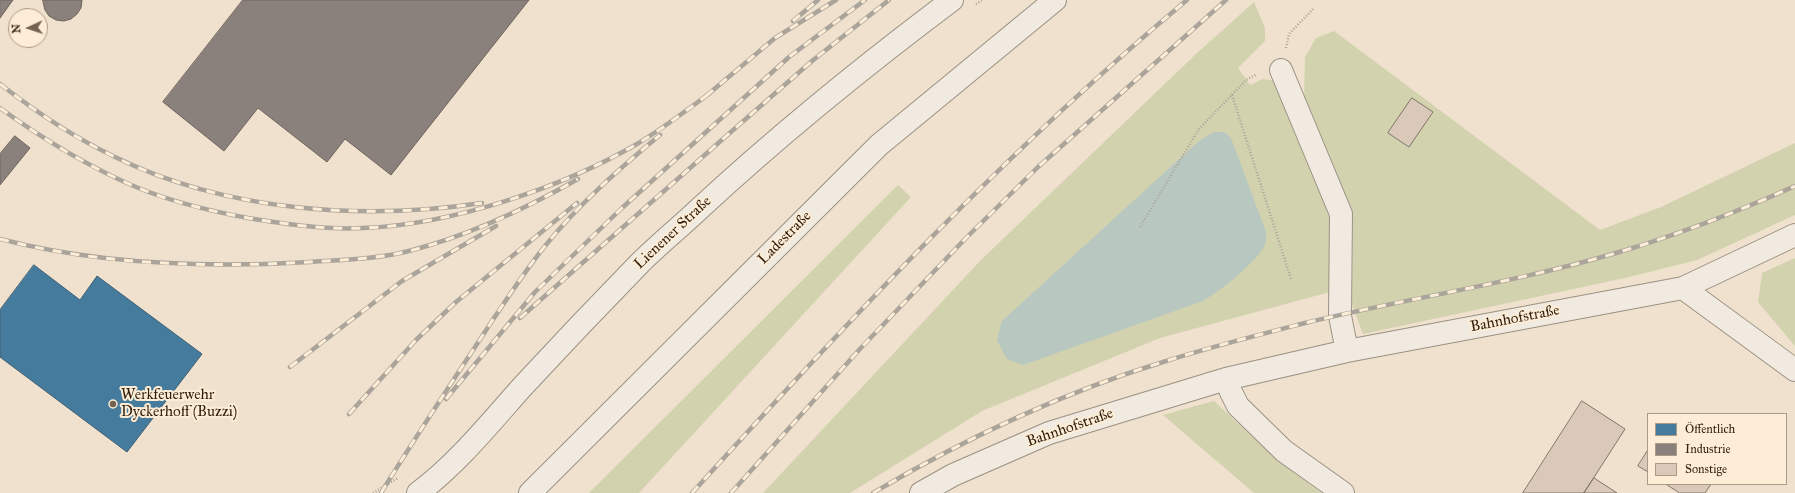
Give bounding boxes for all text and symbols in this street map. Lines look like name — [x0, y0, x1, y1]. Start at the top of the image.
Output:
north arrow — [8, 8, 48, 48]
text: N — [10, 24, 23, 34]
street label: Lienener Straße — [631, 193, 715, 273]
street label: Ladestraße — [755, 208, 815, 268]
street label: Bahnhofstraße — [1469, 302, 1561, 336]
place label: Werkfeuerwehr Dyckerhoff (Buzzi) — [121, 386, 237, 421]
marker: Werkfeuerwehr Dyckerhoff (Buzzi) — [108, 399, 118, 409]
street label: Bahnhofstraße — [1024, 405, 1116, 451]
legend — [1647, 413, 1787, 485]
text: Öffentlich — [1685, 422, 1735, 436]
text: Industrie — [1685, 442, 1730, 456]
text: Sonstige — [1685, 462, 1727, 476]

